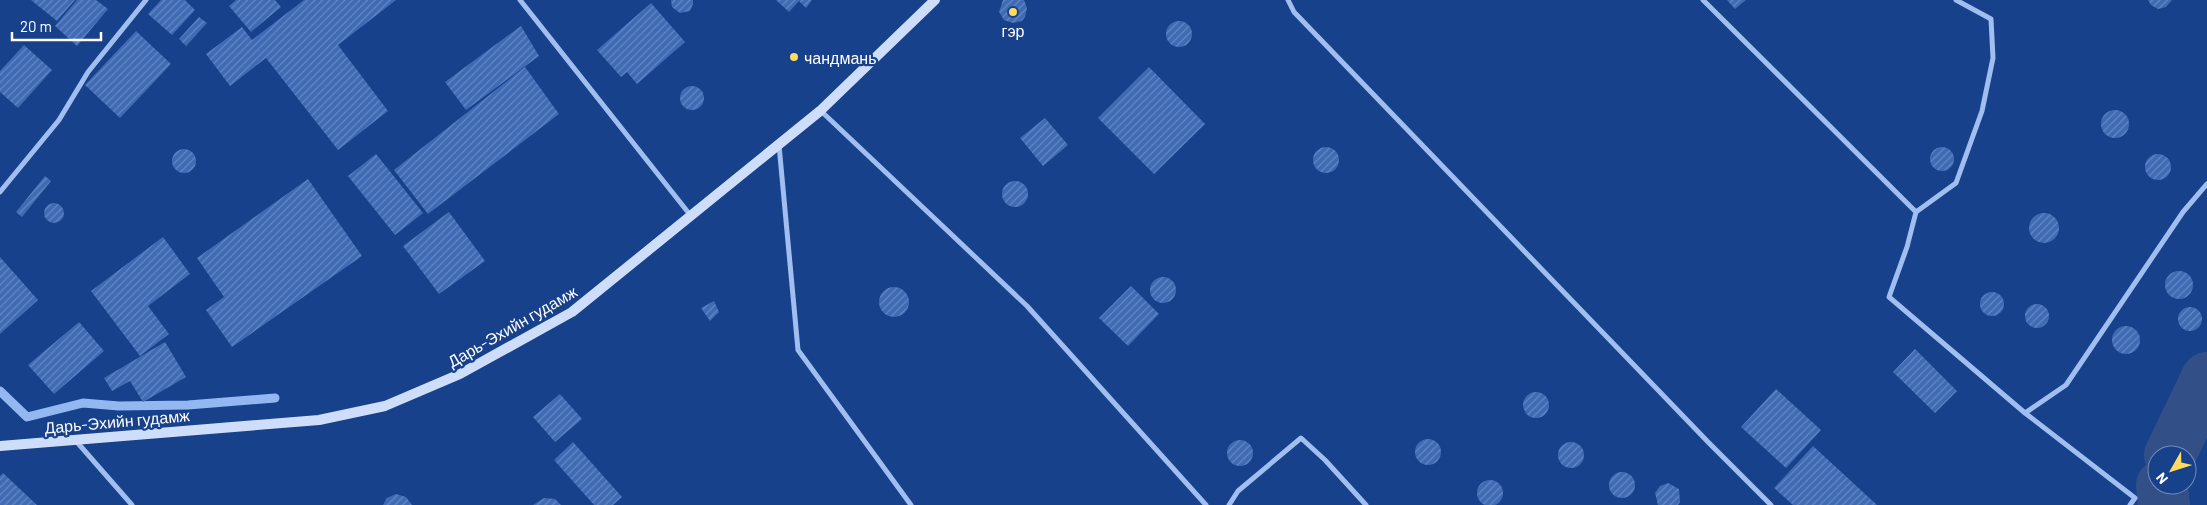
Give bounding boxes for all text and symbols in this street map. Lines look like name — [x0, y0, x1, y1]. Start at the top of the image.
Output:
marker: гэр — [1007, 6, 1019, 18]
scale bar — [12, 10, 101, 42]
text: 20 m — [20, 17, 52, 35]
place label: гэр — [1002, 21, 1025, 40]
place label: чандмань — [804, 48, 876, 67]
marker: чандмань — [788, 51, 800, 63]
street label: Дарь-Эхийн гудамж — [444, 281, 580, 371]
street label: Дарь-Эхийн гудамж — [43, 405, 191, 437]
north arrow — [2147, 445, 2197, 495]
text: N — [2152, 470, 2171, 487]

